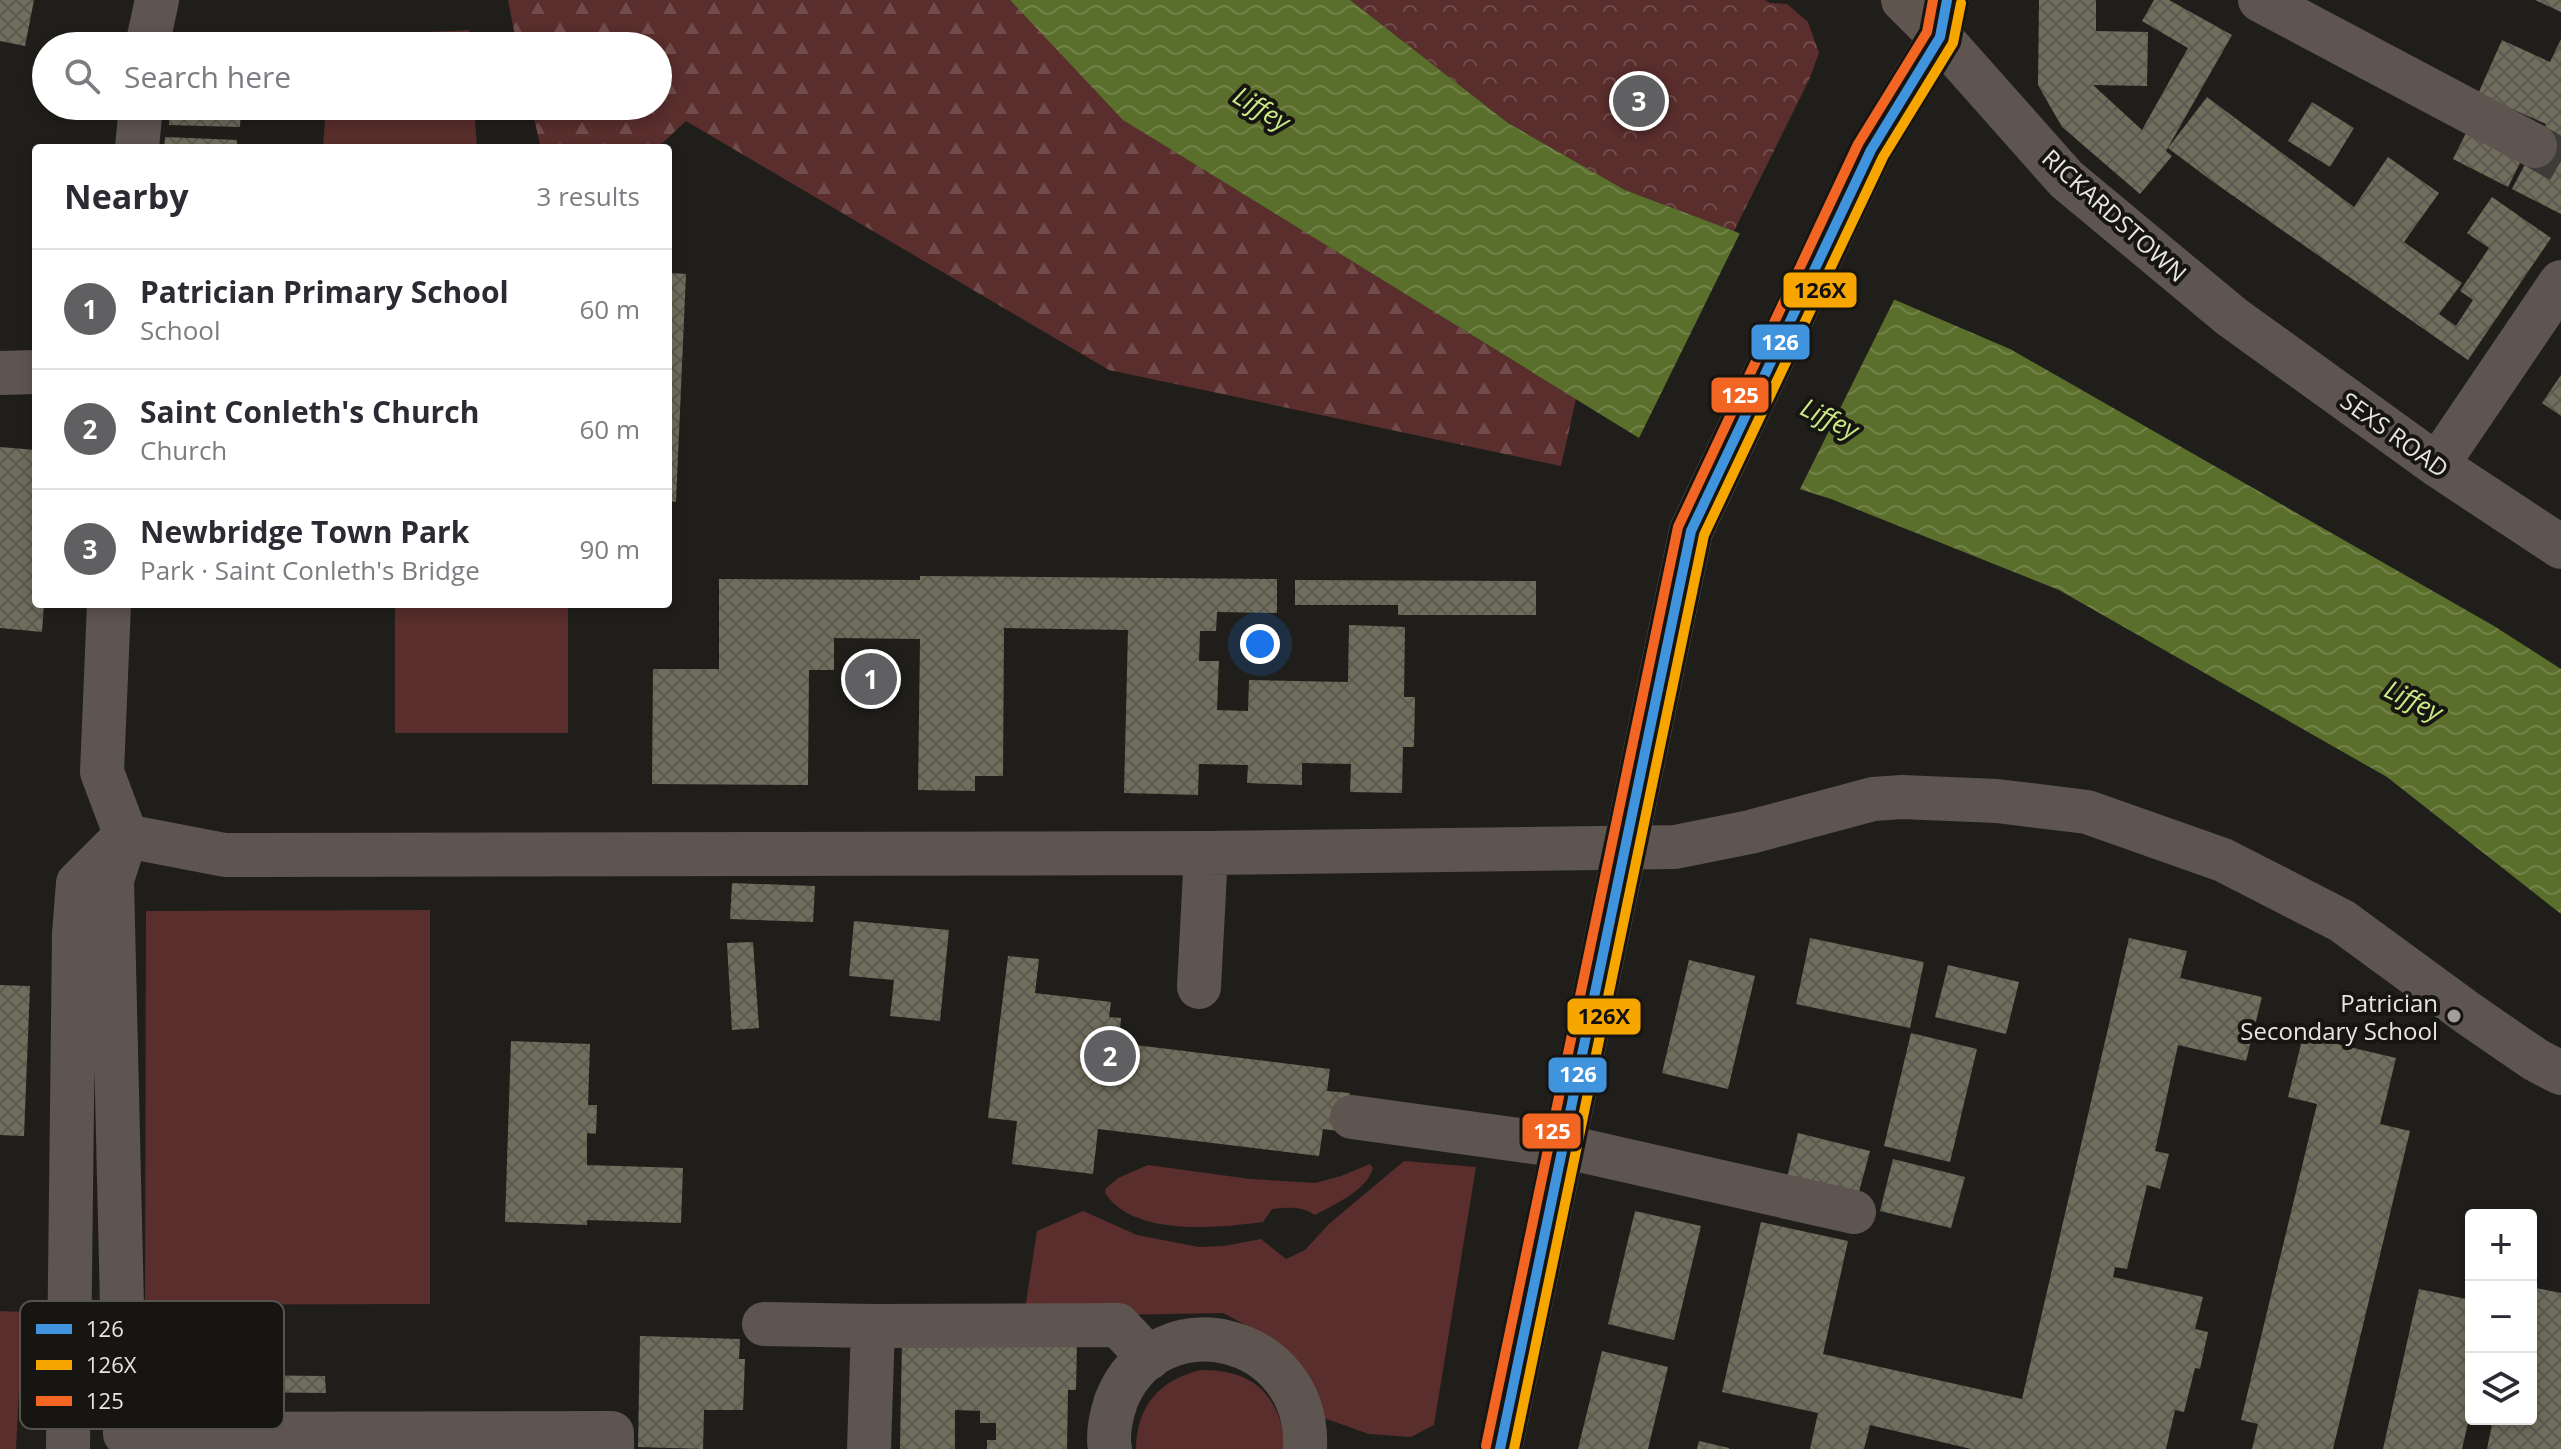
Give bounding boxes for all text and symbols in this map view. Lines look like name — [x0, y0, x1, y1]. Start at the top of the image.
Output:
search box — [32, 32, 672, 120]
icon: search — [60, 54, 104, 98]
text: Search here — [124, 56, 291, 97]
pin: 3 — [1613, 71, 1665, 131]
water label: Liffey — [1227, 77, 1299, 140]
street label: RICKARDSTOWN — [2036, 141, 2194, 289]
text: Nearby — [64, 173, 189, 219]
text: 3 results — [537, 178, 640, 214]
text: Patrician Primary School — [140, 271, 509, 312]
line badge: 126X — [1782, 271, 1858, 309]
text: 126X — [1794, 274, 1847, 304]
text: 1 — [83, 291, 97, 327]
text: 60 m — [579, 291, 640, 327]
text: School — [140, 312, 221, 348]
line badge: 126 — [1750, 323, 1811, 361]
text: 126 — [1761, 326, 1799, 356]
line badge: 125 — [1710, 376, 1770, 414]
text: 125 — [1721, 379, 1759, 409]
street label: SEXS ROAD — [2334, 384, 2456, 484]
water label: Liffey — [1795, 389, 1867, 448]
text: Saint Conleth's Church — [140, 391, 479, 432]
text: 2 — [83, 411, 97, 447]
text: 60 m — [579, 411, 640, 447]
text: Church — [140, 432, 227, 468]
text: Newbridge Town Park — [140, 511, 469, 552]
text: 3 — [83, 531, 97, 567]
text: 90 m — [579, 531, 640, 567]
text: Park · Saint Conleth's Bridge — [140, 552, 480, 588]
your location — [1240, 624, 1280, 664]
pin: 1 — [845, 649, 897, 709]
water label: Liffey — [2379, 671, 2451, 730]
place label: Patrician Secondary School — [2240, 986, 2438, 1047]
line badge: 126X — [1566, 997, 1642, 1036]
text: 126X — [1578, 1000, 1631, 1030]
marker: Patrician Secondary School — [2445, 1007, 2463, 1025]
pin: 2 — [1084, 1026, 1136, 1086]
line badge: 126 — [1547, 1056, 1608, 1094]
text: 126 — [1559, 1058, 1597, 1088]
line badge: 125 — [1521, 1112, 1582, 1150]
text: 125 — [1533, 1115, 1571, 1145]
map controls — [2465, 1209, 2537, 1425]
button: + — [2465, 1209, 2537, 1281]
button: − — [2465, 1281, 2537, 1353]
legend — [20, 1301, 284, 1429]
text: 126 — [86, 1313, 124, 1343]
text: 126X — [86, 1349, 137, 1379]
button: layers — [2465, 1353, 2537, 1425]
text: 125 — [86, 1385, 124, 1415]

